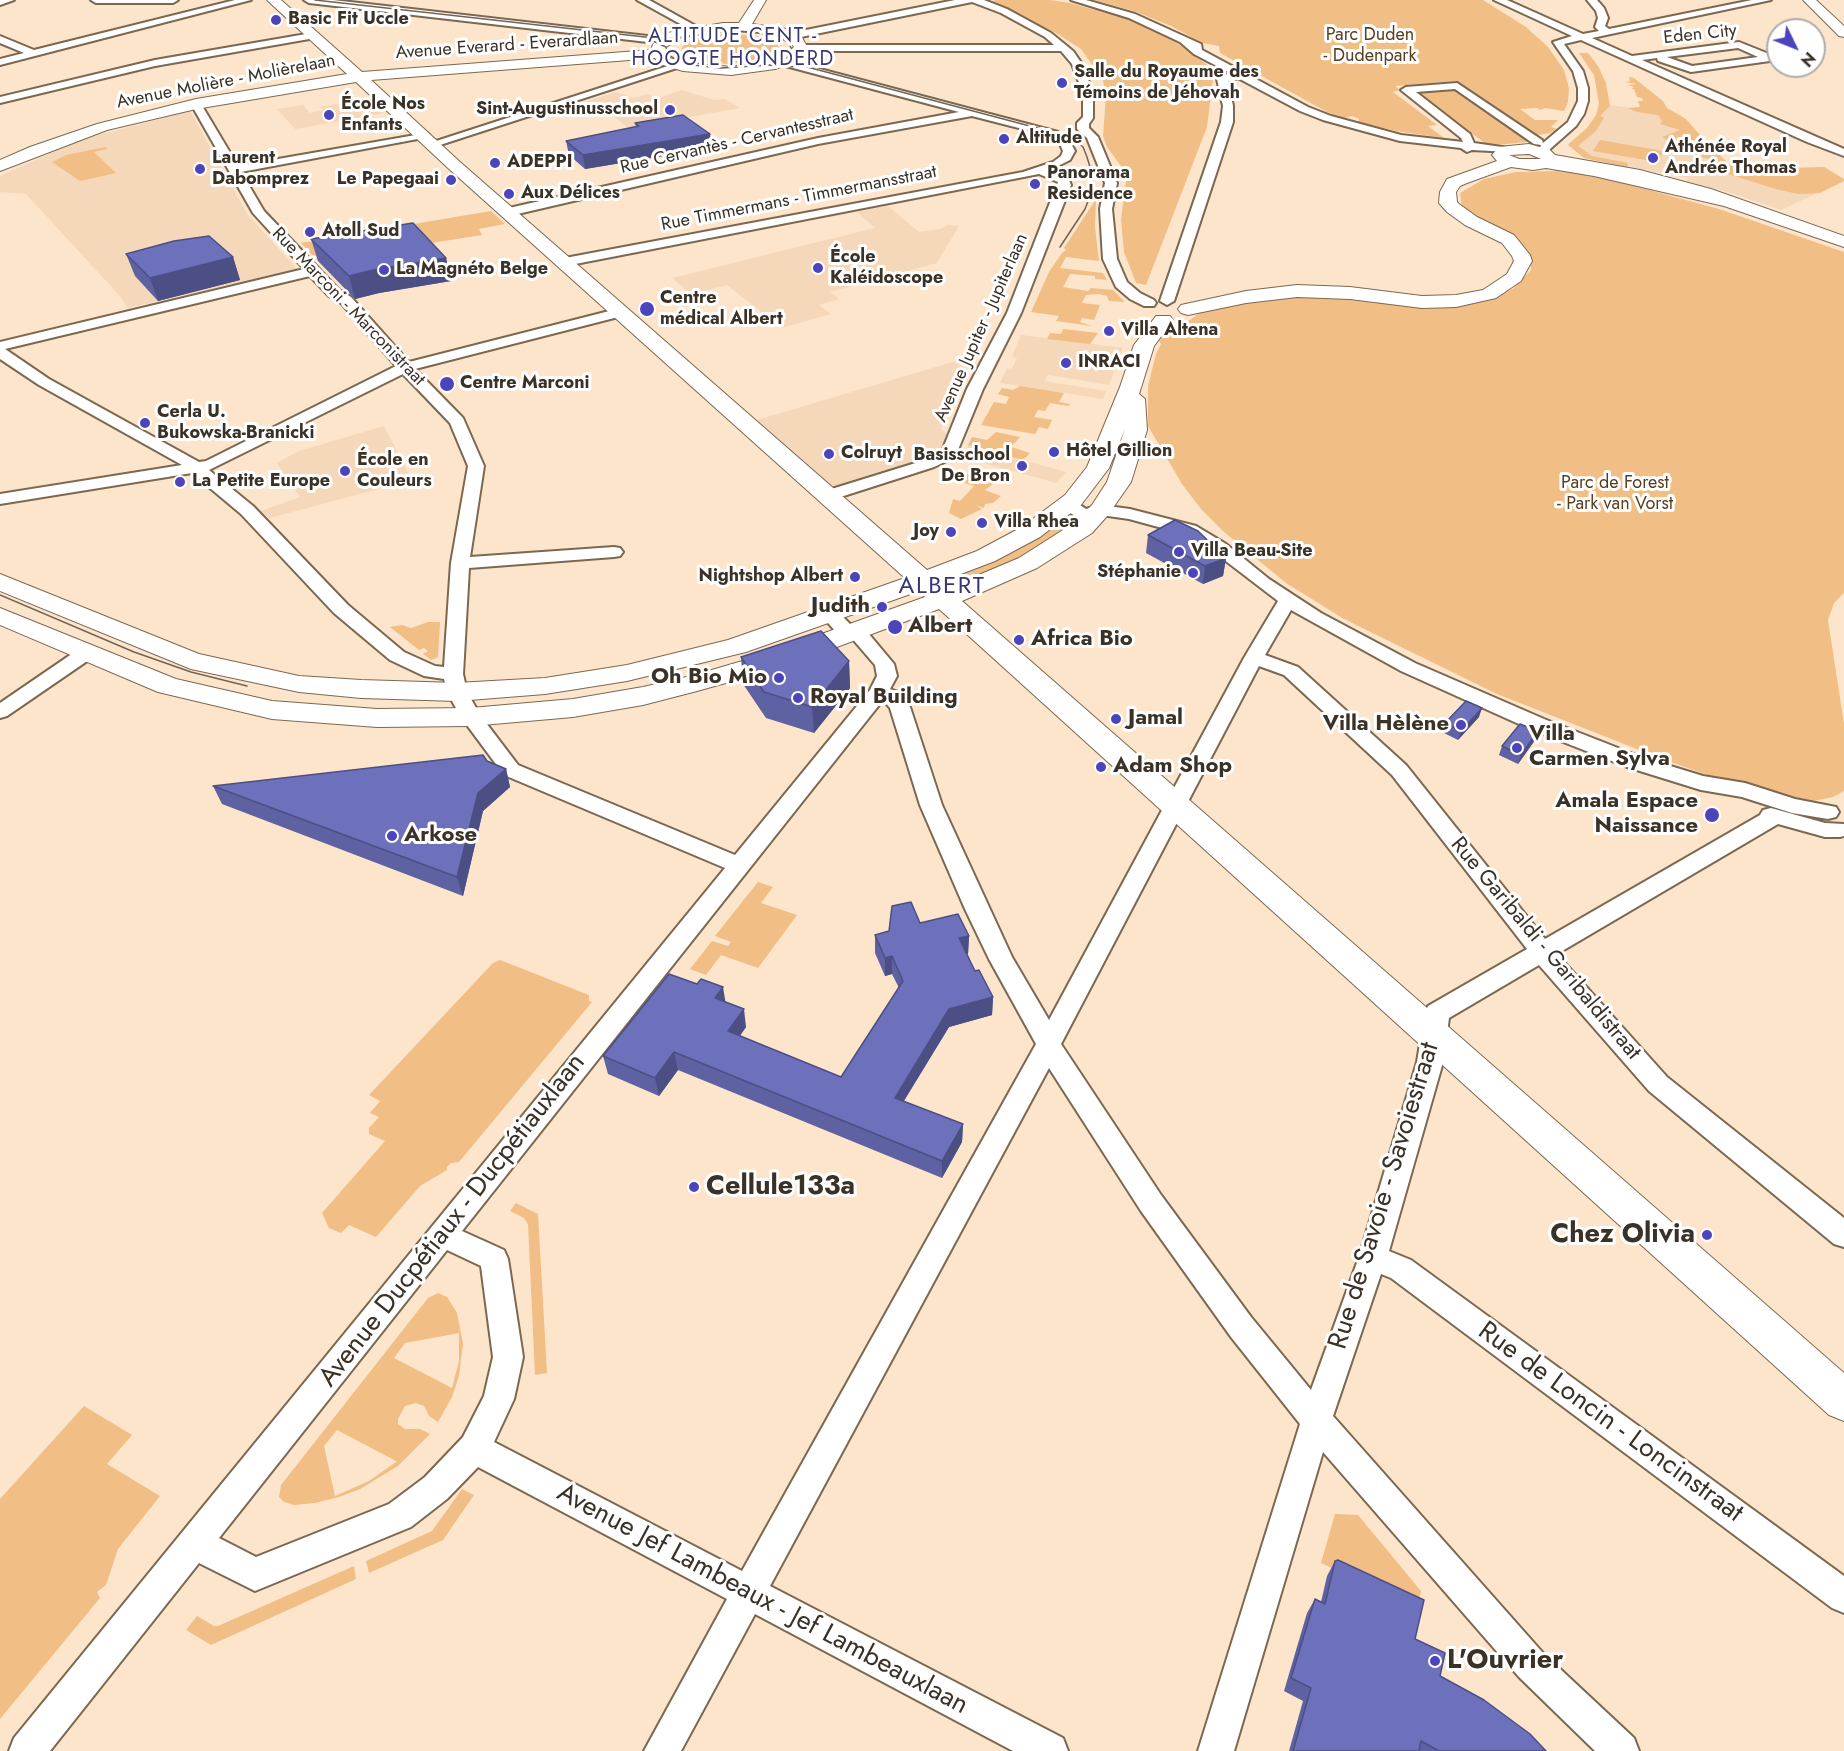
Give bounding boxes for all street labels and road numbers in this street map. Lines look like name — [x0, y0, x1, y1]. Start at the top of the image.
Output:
street label: Eden City — [1662, 20, 1738, 50]
street label: Avenue Everard - Everardlaan — [395, 27, 619, 65]
street label: Avenue Molière - Molièrelaan — [115, 50, 337, 114]
street label: Rue Cervantès - Cervantesstraat — [618, 105, 856, 179]
street label: Rue Timmermans - Timmermansstraat — [659, 162, 939, 236]
street label: Rue Marconi - Marconistraat — [267, 223, 429, 391]
street label: Avenue Jupiter - Jupiterlaan — [931, 230, 1033, 426]
street label: Rue Garibaldi - Garibaldistraat — [1444, 832, 1646, 1066]
street label: Rue de Savoie - Savoiestraat — [1323, 1039, 1447, 1353]
street label: Avenue Ducpétiaux - Ducpétiauxlaan — [313, 1048, 593, 1394]
street label: Rue de Loncin - Loncinstraat — [1471, 1316, 1749, 1530]
street label: Avenue Jef Lambeaux - Jef Lambeauxlaan — [551, 1478, 973, 1722]

